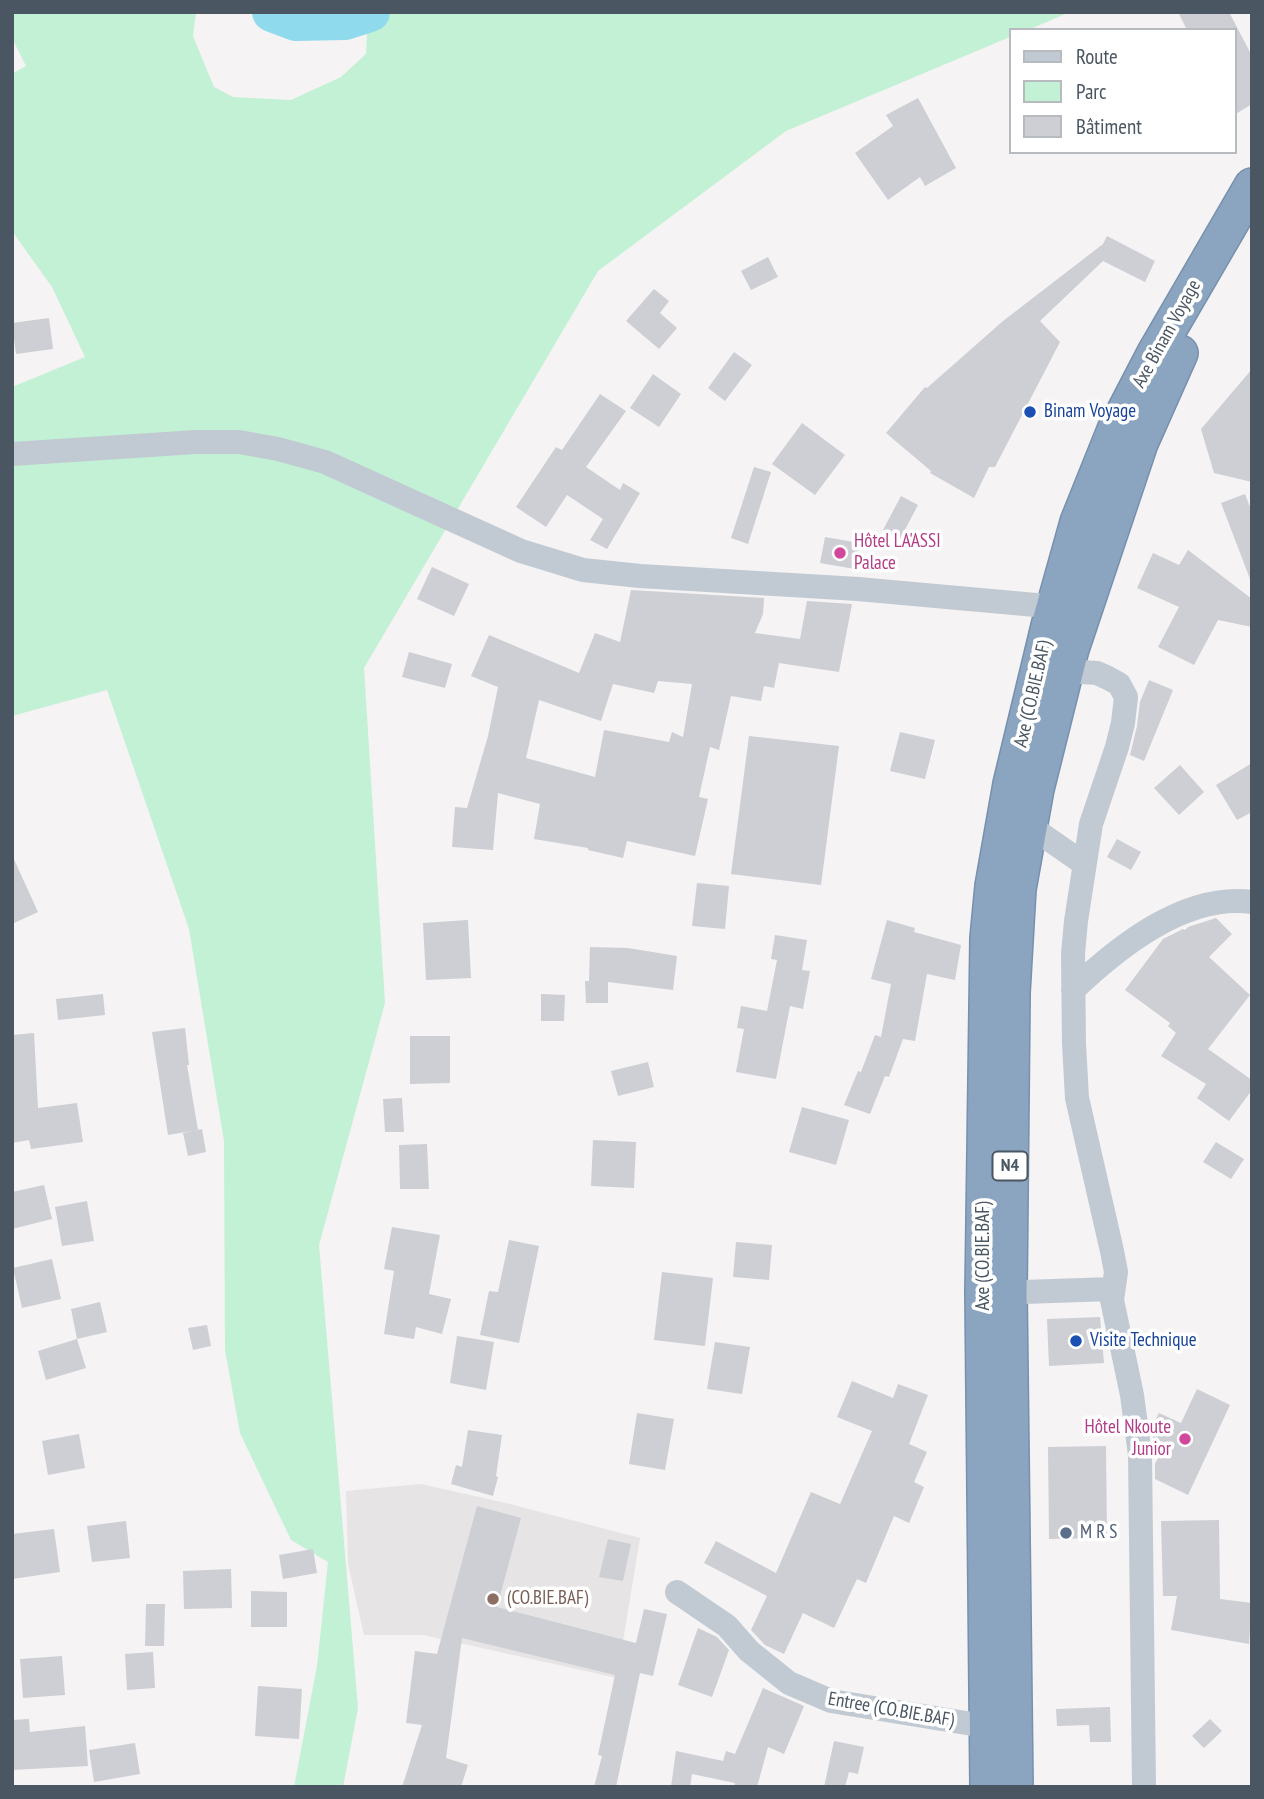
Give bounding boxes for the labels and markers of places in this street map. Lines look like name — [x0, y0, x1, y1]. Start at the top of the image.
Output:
place label: Binam Voyage — [1044, 401, 1136, 423]
marker: Binam Voyage — [1022, 404, 1038, 420]
place label: Hôtel LA'ASSI Palace — [854, 531, 941, 575]
marker: Hôtel LA'ASSI Palace — [832, 545, 848, 561]
place label: Visite Technique — [1090, 1330, 1197, 1352]
marker: Visite Technique — [1068, 1333, 1084, 1349]
place label: Hôtel Nkoute Junior — [1084, 1417, 1171, 1461]
marker: Hôtel Nkoute Junior — [1177, 1431, 1193, 1447]
place label: M R S — [1080, 1522, 1117, 1544]
marker: M R S — [1058, 1525, 1074, 1541]
place label: (CO.BIE.BAF) — [507, 1588, 588, 1610]
marker: (CO.BIE.BAF) — [485, 1591, 501, 1607]

